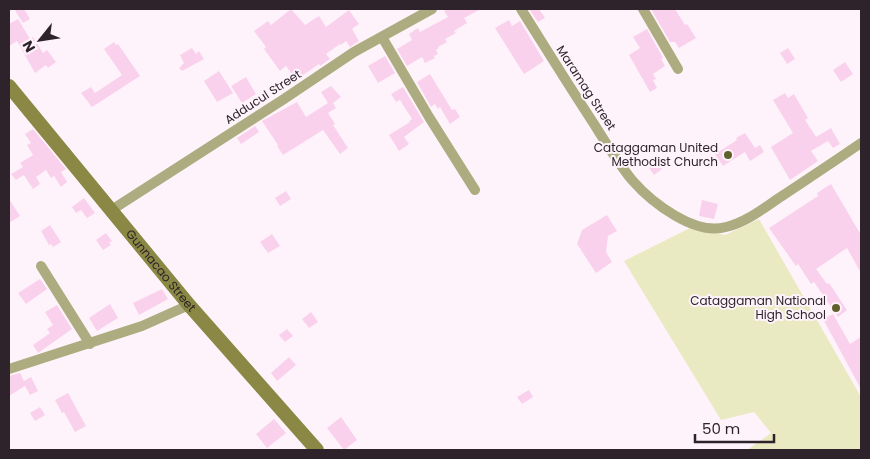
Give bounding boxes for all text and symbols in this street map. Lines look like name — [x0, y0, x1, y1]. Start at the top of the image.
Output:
north arrow — [15, 15, 65, 65]
text: N — [17, 37, 40, 56]
street label: Maramag Street — [553, 42, 620, 133]
street label: Adducul Street — [221, 65, 304, 128]
place label: Cataggaman United Methodist Church — [594, 139, 718, 170]
marker: Cataggaman United Methodist Church — [722, 149, 734, 161]
street label: Gunnacao Street — [122, 226, 200, 315]
place label: Cataggaman National High School — [690, 292, 826, 323]
marker: Cataggaman National High School — [830, 302, 842, 314]
scale bar — [695, 412, 774, 444]
text: 50 m — [702, 418, 740, 439]

